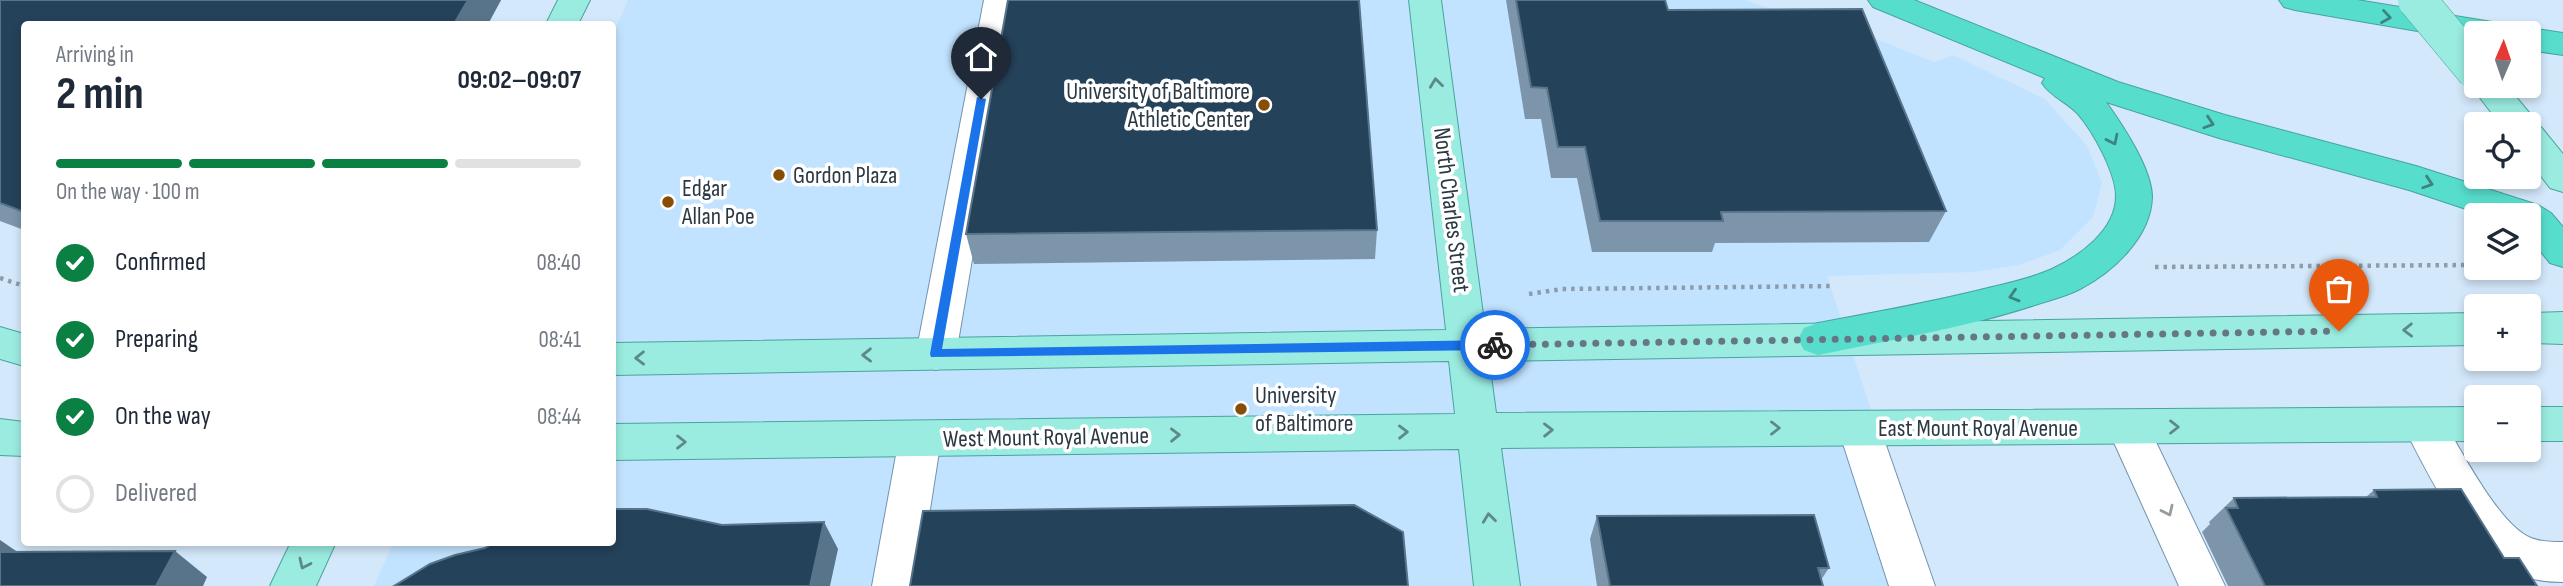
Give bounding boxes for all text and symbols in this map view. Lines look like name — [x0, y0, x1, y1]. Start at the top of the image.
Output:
one-way arrow — [2381, 9, 2392, 24]
north arrow — [2464, 21, 2541, 98]
map controls — [2464, 21, 2541, 462]
pin — [951, 27, 1011, 99]
icon: home — [962, 38, 1000, 76]
text: Arriving in — [56, 41, 134, 69]
text: 09:02–09:07 — [457, 65, 581, 96]
text: 2 min — [56, 67, 144, 122]
place label: University of Baltimore Athletic Center — [1066, 77, 1250, 134]
one-way arrow — [1428, 77, 1443, 89]
marker: University of Baltimore Athletic Center — [1256, 97, 1272, 113]
button: locate — [2464, 112, 2541, 189]
one-way arrow — [2202, 115, 2215, 129]
street label: North Charles Street — [1427, 126, 1476, 294]
one-way arrow — [2105, 133, 2119, 145]
place label: Gordon Plaza — [793, 161, 897, 190]
marker: Gordon Plaza — [771, 167, 787, 183]
place label: Edgar Allan Poe — [681, 174, 755, 231]
one-way arrow — [2422, 175, 2434, 189]
text: On the way · 100 m — [56, 178, 200, 206]
marker: Edgar Allan Poe — [660, 194, 676, 210]
button: layers — [2464, 203, 2541, 280]
icon: check — [56, 244, 94, 282]
text: Confirmed — [115, 247, 206, 278]
text: 08:40 — [536, 249, 581, 277]
pin — [2309, 259, 2369, 331]
icon: bag — [2320, 270, 2358, 308]
one-way arrow — [2008, 288, 2020, 303]
button: + — [2464, 294, 2541, 371]
courier — [1460, 310, 1530, 380]
icon: check — [56, 321, 94, 359]
one-way arrow — [2402, 322, 2413, 338]
text: Preparing — [115, 324, 198, 355]
text: 08:41 — [539, 326, 581, 354]
icon: bike — [1476, 326, 1514, 364]
one-way arrow — [862, 347, 873, 362]
one-way arrow — [634, 351, 645, 366]
place label: University of Baltimore — [1255, 381, 1353, 438]
button: − — [2464, 385, 2541, 462]
icon: check — [56, 398, 94, 436]
text: On the way — [115, 401, 211, 432]
marker: University of Baltimore — [1233, 401, 1249, 417]
text: 08:44 — [537, 403, 581, 431]
street label: East Mount Royal Avenue — [1878, 414, 2078, 443]
one-way arrow — [2169, 419, 2180, 435]
street label: West Mount Royal Avenue — [943, 421, 1149, 454]
one-way arrow — [1770, 421, 1781, 436]
one-way arrow — [1543, 422, 1553, 438]
one-way arrow — [1398, 424, 1408, 440]
one-way arrow — [1170, 427, 1181, 443]
one-way arrow — [676, 434, 686, 450]
text: Delivered — [115, 478, 197, 509]
one-way arrow — [2159, 504, 2173, 516]
one-way arrow — [1482, 512, 1497, 524]
one-way arrow — [298, 557, 312, 569]

